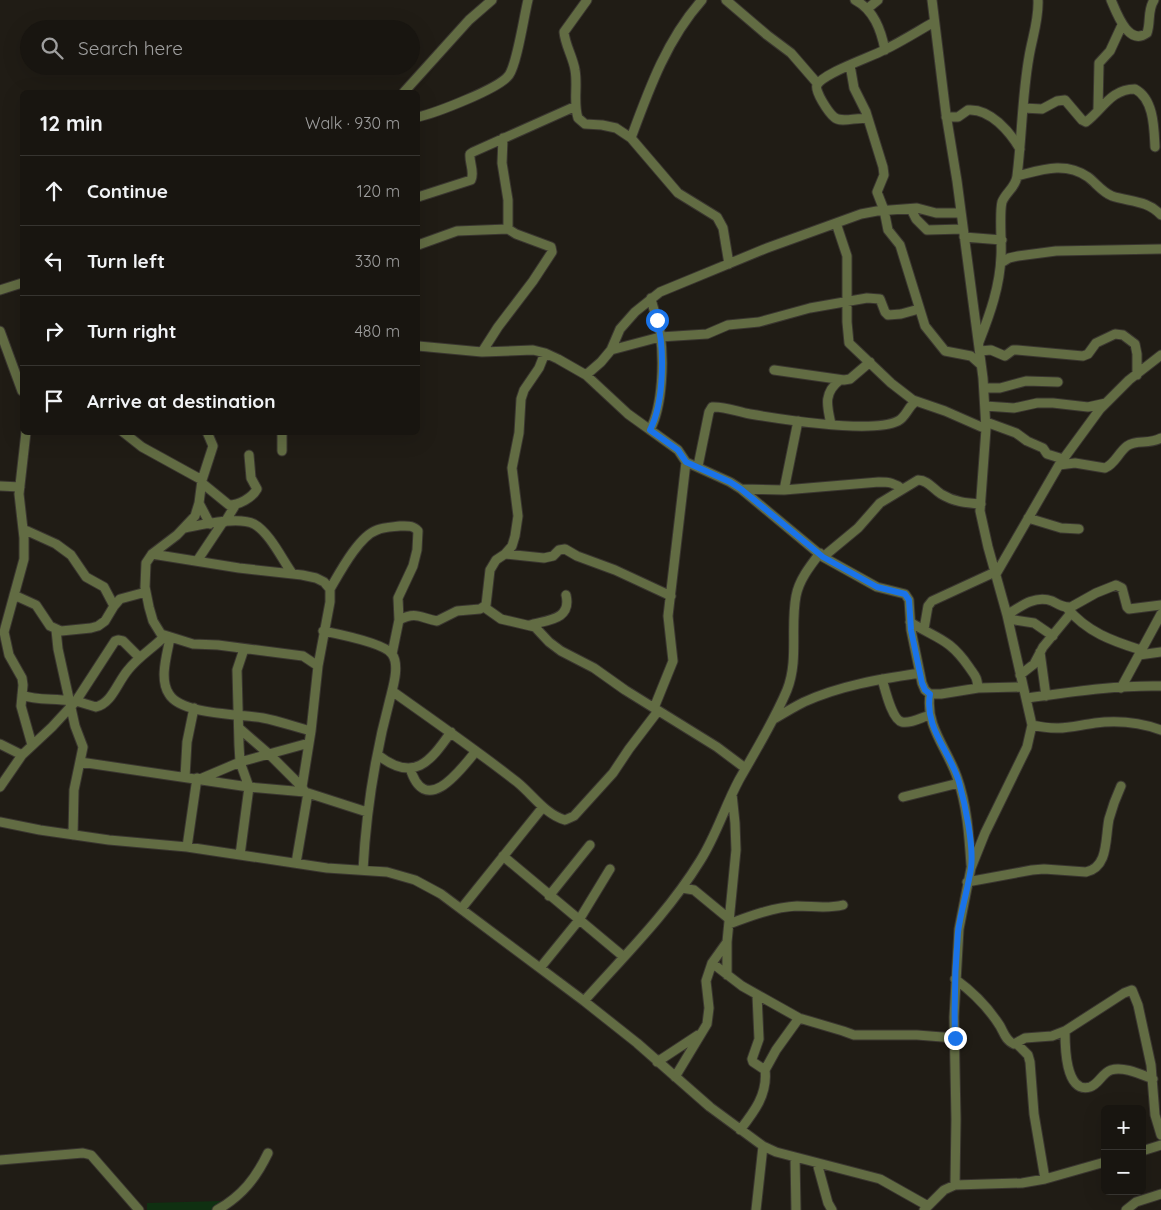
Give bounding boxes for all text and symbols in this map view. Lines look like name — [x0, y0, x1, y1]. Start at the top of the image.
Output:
search box — [20, 20, 420, 75]
icon: search — [38, 34, 66, 62]
text: Search here — [78, 36, 183, 60]
text: 12 min — [40, 110, 103, 136]
text: Walk · 930 m — [305, 113, 400, 133]
icon: ahead — [40, 177, 68, 205]
text: Continue — [87, 179, 168, 203]
text: 120 m — [357, 181, 400, 201]
icon: left — [40, 247, 68, 275]
text: Turn left — [87, 249, 165, 273]
text: 330 m — [355, 251, 400, 271]
route start — [646, 309, 669, 332]
icon: right — [40, 317, 68, 345]
text: Turn right — [87, 319, 176, 343]
text: 480 m — [354, 321, 400, 341]
icon: arrive — [40, 387, 68, 415]
text: Arrive at destination — [87, 389, 276, 413]
route end — [944, 1027, 967, 1050]
map controls — [1101, 1105, 1146, 1195]
button: + — [1101, 1105, 1146, 1150]
button: − — [1101, 1150, 1146, 1195]

